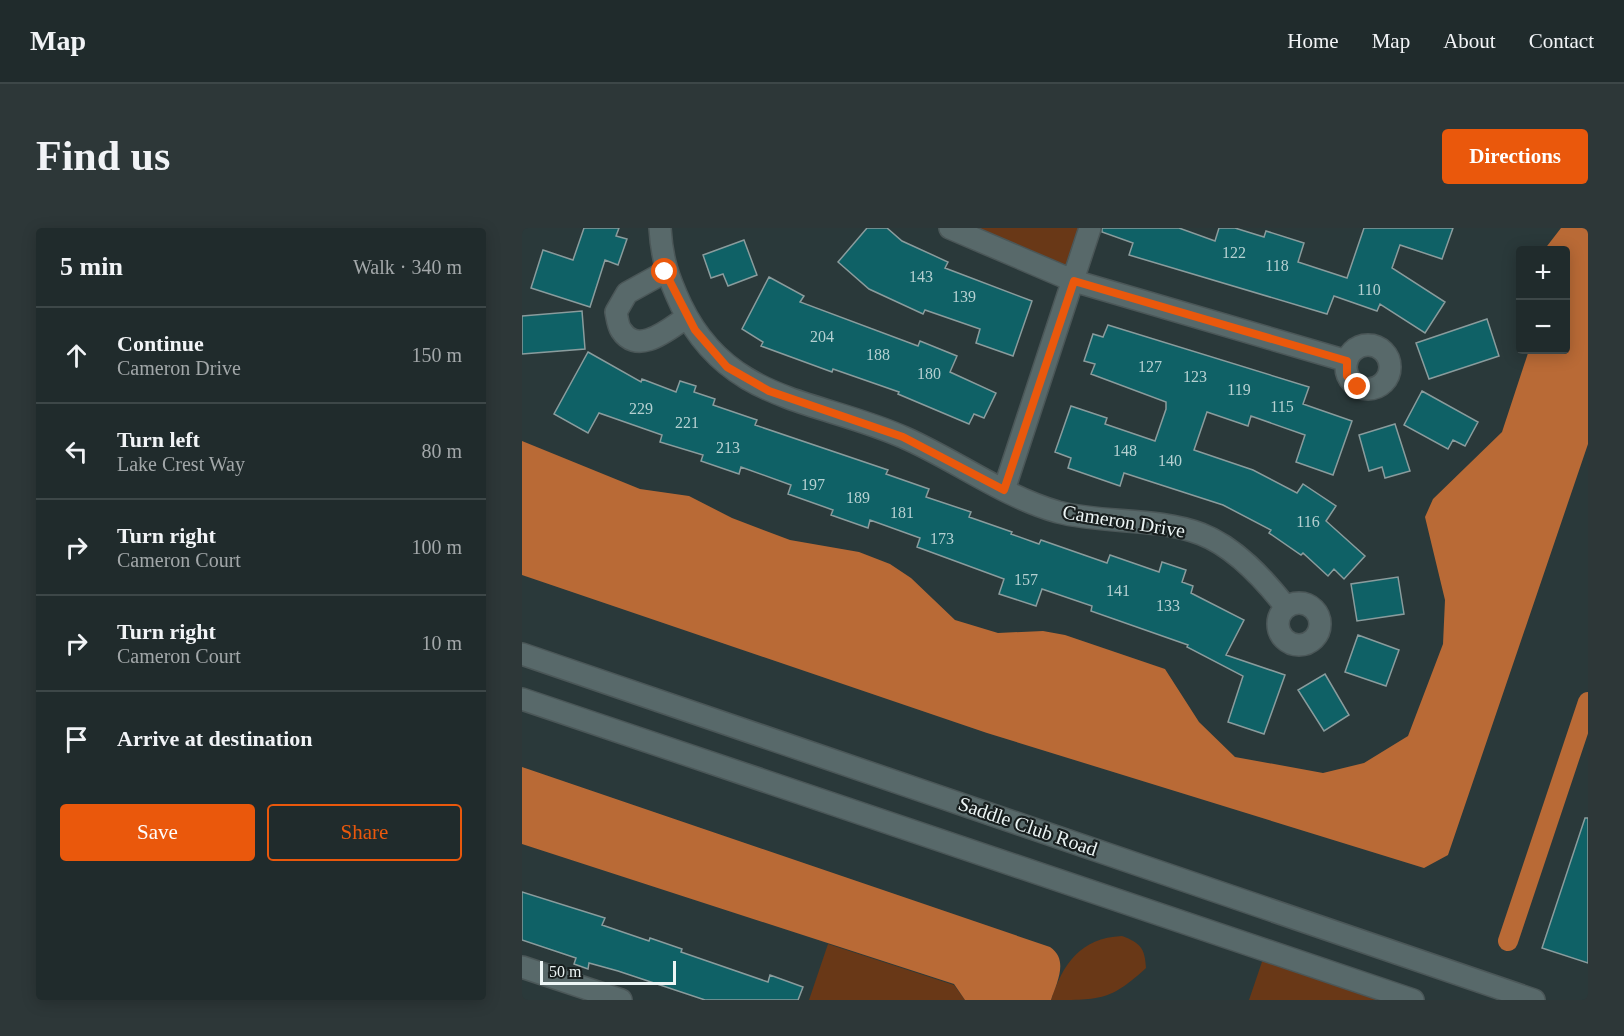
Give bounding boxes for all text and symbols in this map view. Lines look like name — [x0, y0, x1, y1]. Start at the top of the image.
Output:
text: Map — [30, 25, 86, 56]
text: Home — [1287, 29, 1339, 53]
text: Map — [1372, 29, 1410, 53]
text: About — [1443, 29, 1496, 53]
text: Contact — [1529, 29, 1594, 53]
button: Directions — [1442, 129, 1588, 184]
text: Find us — [36, 133, 170, 179]
house number: 122 — [1222, 244, 1246, 261]
map controls — [1516, 246, 1570, 354]
button: + — [1516, 246, 1570, 300]
text: 5 min — [60, 252, 123, 281]
text: Walk · 340 m — [353, 256, 462, 278]
house number: 118 — [1265, 257, 1289, 274]
route start — [651, 258, 677, 284]
house number: 143 — [909, 268, 933, 285]
house number: 110 — [1357, 281, 1381, 298]
house number: 139 — [952, 288, 976, 305]
button: − — [1516, 300, 1570, 354]
house number: 204 — [810, 328, 834, 345]
text: Continue — [117, 331, 204, 356]
icon: ahead — [60, 339, 93, 372]
text: 150 m — [411, 344, 462, 366]
house number: 188 — [866, 346, 890, 363]
text: Cameron Drive — [117, 357, 241, 379]
house number: 127 — [1138, 358, 1162, 375]
house number: 180 — [917, 365, 941, 382]
house number: 123 — [1183, 368, 1207, 385]
route end — [1344, 373, 1370, 399]
house number: 119 — [1227, 381, 1251, 398]
house number: 115 — [1270, 398, 1294, 415]
house number: 229 — [629, 400, 653, 417]
house number: 221 — [675, 414, 699, 431]
text: Turn left — [117, 427, 200, 452]
icon: left — [60, 435, 93, 468]
house number: 213 — [716, 439, 740, 456]
text: 80 m — [421, 440, 462, 462]
house number: 148 — [1113, 442, 1137, 459]
house number: 140 — [1158, 452, 1182, 469]
text: Lake Crest Way — [117, 453, 245, 475]
house number: 197 — [801, 476, 825, 493]
house number: 189 — [846, 489, 870, 506]
street label: Cameron Drive — [1061, 500, 1187, 542]
house number: 181 — [890, 504, 914, 521]
house number: 116 — [1296, 513, 1320, 530]
text: Turn right — [117, 523, 216, 548]
house number: 173 — [930, 530, 954, 547]
icon: right — [60, 531, 93, 564]
text: 100 m — [411, 536, 462, 558]
text: Cameron Court — [117, 549, 241, 571]
house number: 157 — [1014, 571, 1038, 588]
house number: 141 — [1106, 582, 1130, 599]
house number: 133 — [1156, 597, 1180, 614]
text: Turn right — [117, 619, 216, 644]
icon: right — [60, 627, 93, 660]
text: 10 m — [421, 632, 462, 654]
text: Cameron Court — [117, 645, 241, 667]
icon: arrive — [60, 723, 93, 756]
text: Arrive at destination — [117, 726, 313, 751]
street label: Saddle Club Road — [956, 792, 1100, 860]
button: Save — [60, 804, 255, 861]
button: Share — [267, 804, 462, 861]
scale bar — [540, 958, 676, 986]
text: 50 m — [549, 963, 581, 980]

